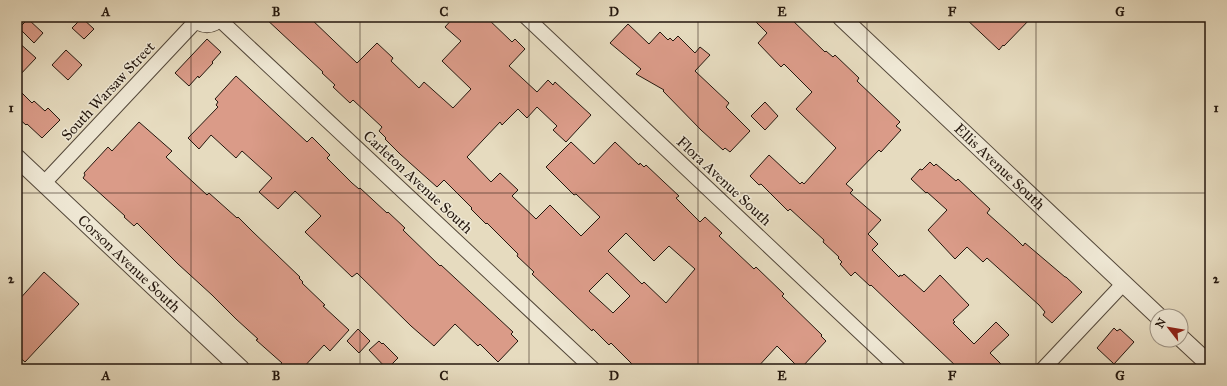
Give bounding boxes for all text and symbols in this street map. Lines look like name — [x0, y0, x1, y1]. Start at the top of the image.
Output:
text: A — [101, 4, 111, 20]
text: B — [272, 4, 281, 20]
text: C — [440, 4, 449, 20]
text: D — [609, 4, 619, 20]
text: E — [777, 4, 787, 20]
text: F — [948, 4, 957, 20]
text: G — [1115, 4, 1125, 20]
street label: South Warsaw Street — [58, 37, 159, 144]
text: 1 — [8, 100, 14, 116]
text: 1 — [1213, 100, 1219, 116]
street label: Ellis Avenue South — [950, 120, 1049, 214]
street label: Carleton Avenue South — [360, 127, 477, 238]
street label: Flora Avenue South — [673, 133, 776, 230]
street label: Corson Avenue South — [74, 211, 185, 317]
text: 2 — [8, 271, 15, 287]
text: 2 — [1213, 271, 1220, 287]
north arrow — [1149, 308, 1189, 348]
text: N — [1153, 315, 1169, 330]
text: A — [101, 368, 111, 384]
text: B — [272, 368, 281, 384]
text: C — [440, 368, 449, 384]
text: D — [609, 368, 619, 384]
text: E — [777, 368, 787, 384]
text: F — [948, 368, 957, 384]
text: G — [1115, 368, 1125, 384]

